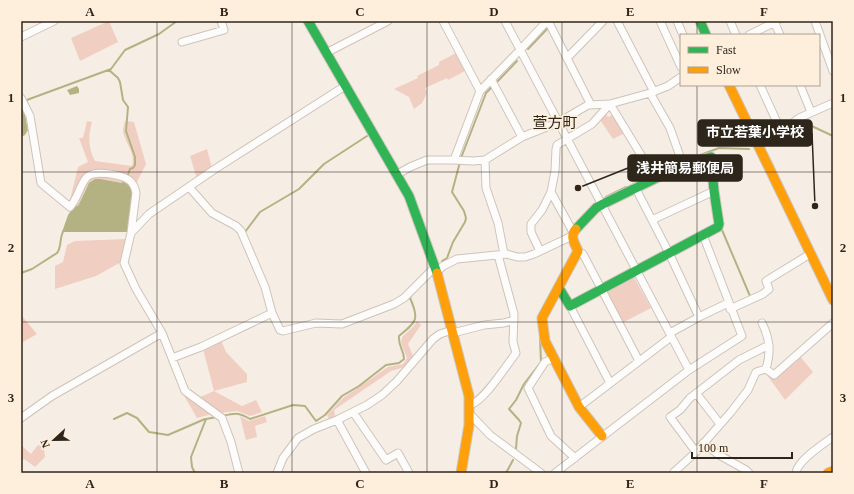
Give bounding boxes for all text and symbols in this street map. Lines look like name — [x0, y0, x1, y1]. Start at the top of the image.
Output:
text: A — [85, 4, 95, 19]
text: B — [220, 4, 229, 19]
text: C — [355, 4, 365, 19]
text: D — [489, 4, 499, 19]
text: E — [626, 4, 634, 19]
text: F — [760, 4, 768, 19]
legend — [680, 34, 820, 86]
text: Fast — [716, 43, 737, 57]
text: Slow — [716, 63, 741, 77]
text: 1 — [8, 90, 14, 105]
text: 1 — [840, 90, 846, 105]
district label: 萱方町 — [532, 115, 578, 131]
callout: 市立若葉小学校 — [698, 120, 812, 146]
text: 市立若葉小学校 — [706, 125, 804, 140]
callout: 浅井簡易郵便局 — [628, 155, 742, 181]
text: 浅井簡易郵便局 — [636, 160, 734, 176]
text: 2 — [8, 240, 14, 255]
text: 2 — [840, 240, 846, 255]
text: 3 — [8, 390, 15, 405]
text: 3 — [840, 390, 847, 405]
north arrow — [34, 420, 74, 460]
scale bar — [692, 434, 792, 460]
text: N — [38, 438, 52, 450]
text: 100 m — [698, 441, 729, 455]
text: A — [85, 476, 95, 491]
text: B — [220, 476, 229, 491]
text: C — [355, 476, 365, 491]
text: D — [489, 476, 499, 491]
text: E — [626, 476, 634, 491]
text: F — [760, 476, 768, 491]

